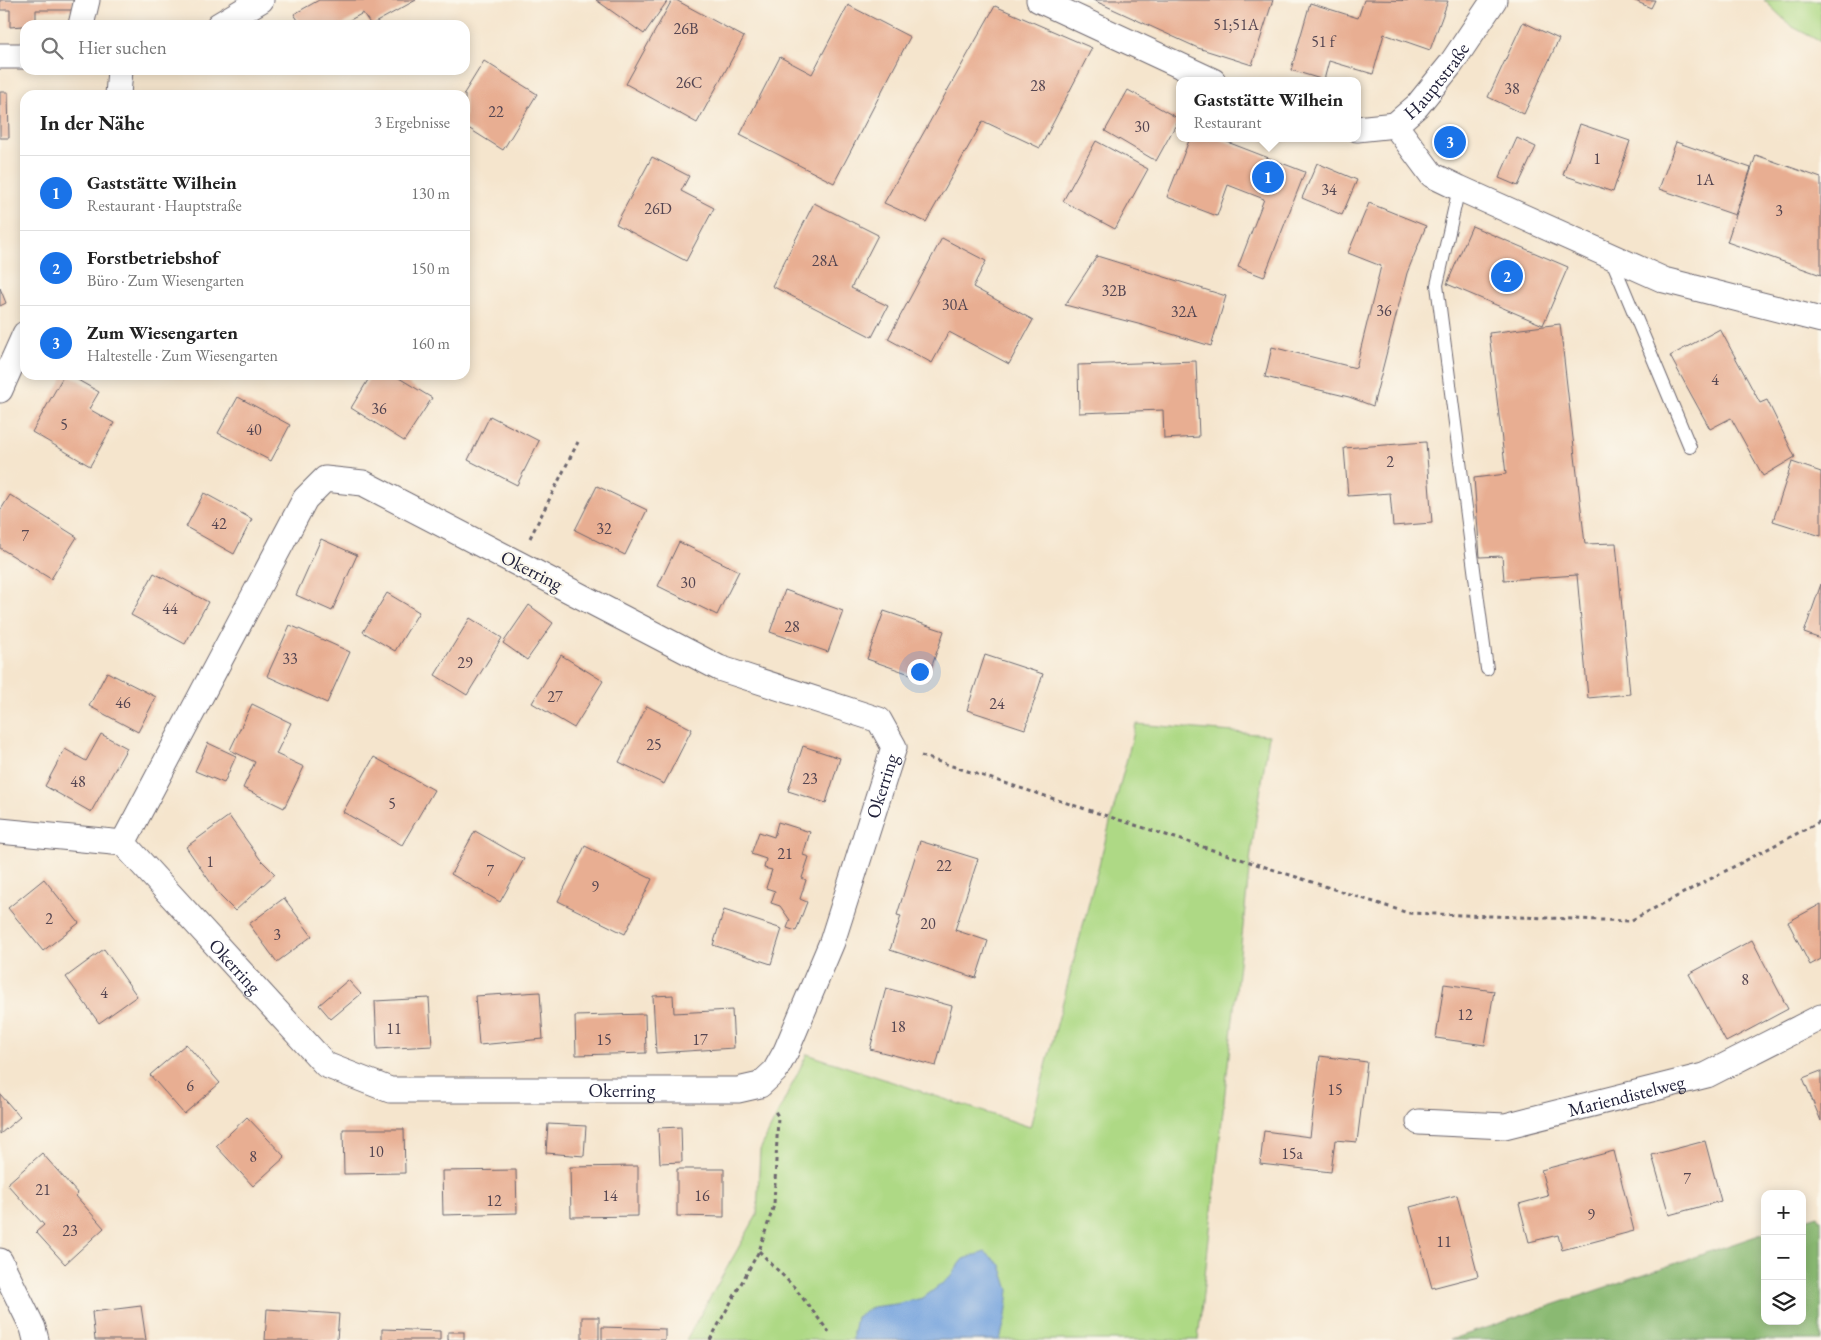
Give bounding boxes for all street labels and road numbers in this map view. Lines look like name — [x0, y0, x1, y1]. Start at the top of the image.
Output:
street label: Hauptstraße — [1398, 38, 1475, 125]
street label: Okerring — [496, 544, 568, 597]
street label: Okerring — [860, 750, 904, 822]
street label: Okerring — [203, 933, 267, 1000]
street label: Mariendistelweg — [1565, 1069, 1688, 1123]
street label: Okerring — [589, 1078, 656, 1103]

